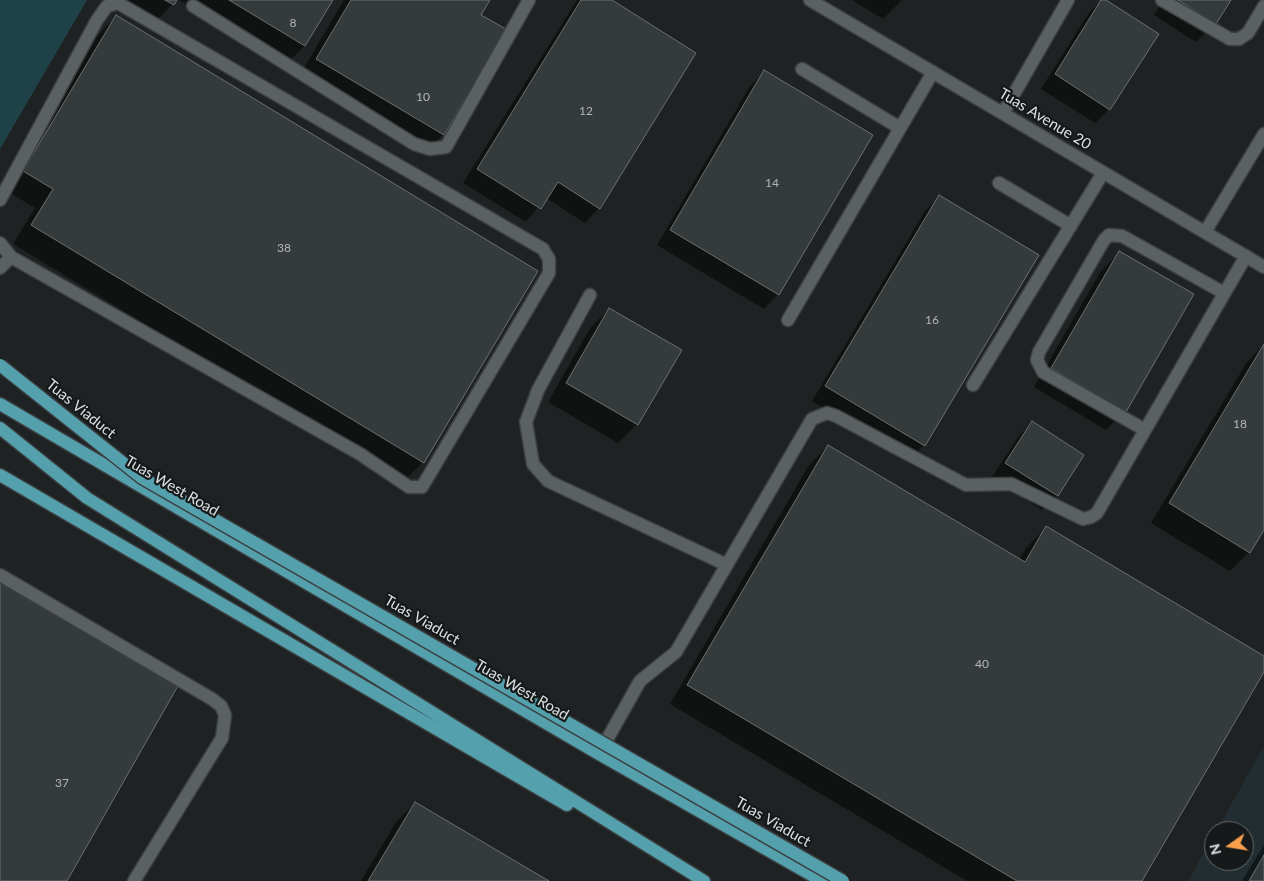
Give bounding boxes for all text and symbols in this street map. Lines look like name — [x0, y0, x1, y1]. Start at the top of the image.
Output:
house number: 8 — [290, 16, 296, 30]
street label: Tuas Avenue 20 — [996, 84, 1094, 154]
house number: 10 — [416, 90, 430, 104]
house number: 12 — [579, 104, 593, 118]
house number: 14 — [765, 176, 779, 190]
house number: 38 — [277, 241, 291, 255]
house number: 16 — [925, 313, 939, 327]
street label: Tuas Viaduct — [43, 376, 119, 442]
house number: 18 — [1233, 417, 1247, 431]
street label: Tuas West Road — [122, 452, 222, 520]
street label: Tuas Viaduct — [381, 591, 463, 649]
street label: Tuas West Road — [472, 656, 572, 724]
house number: 40 — [975, 657, 989, 671]
house number: 37 — [55, 776, 69, 790]
street label: Tuas Viaduct — [732, 793, 814, 851]
north arrow — [1204, 821, 1254, 871]
text: N — [1205, 842, 1224, 856]

